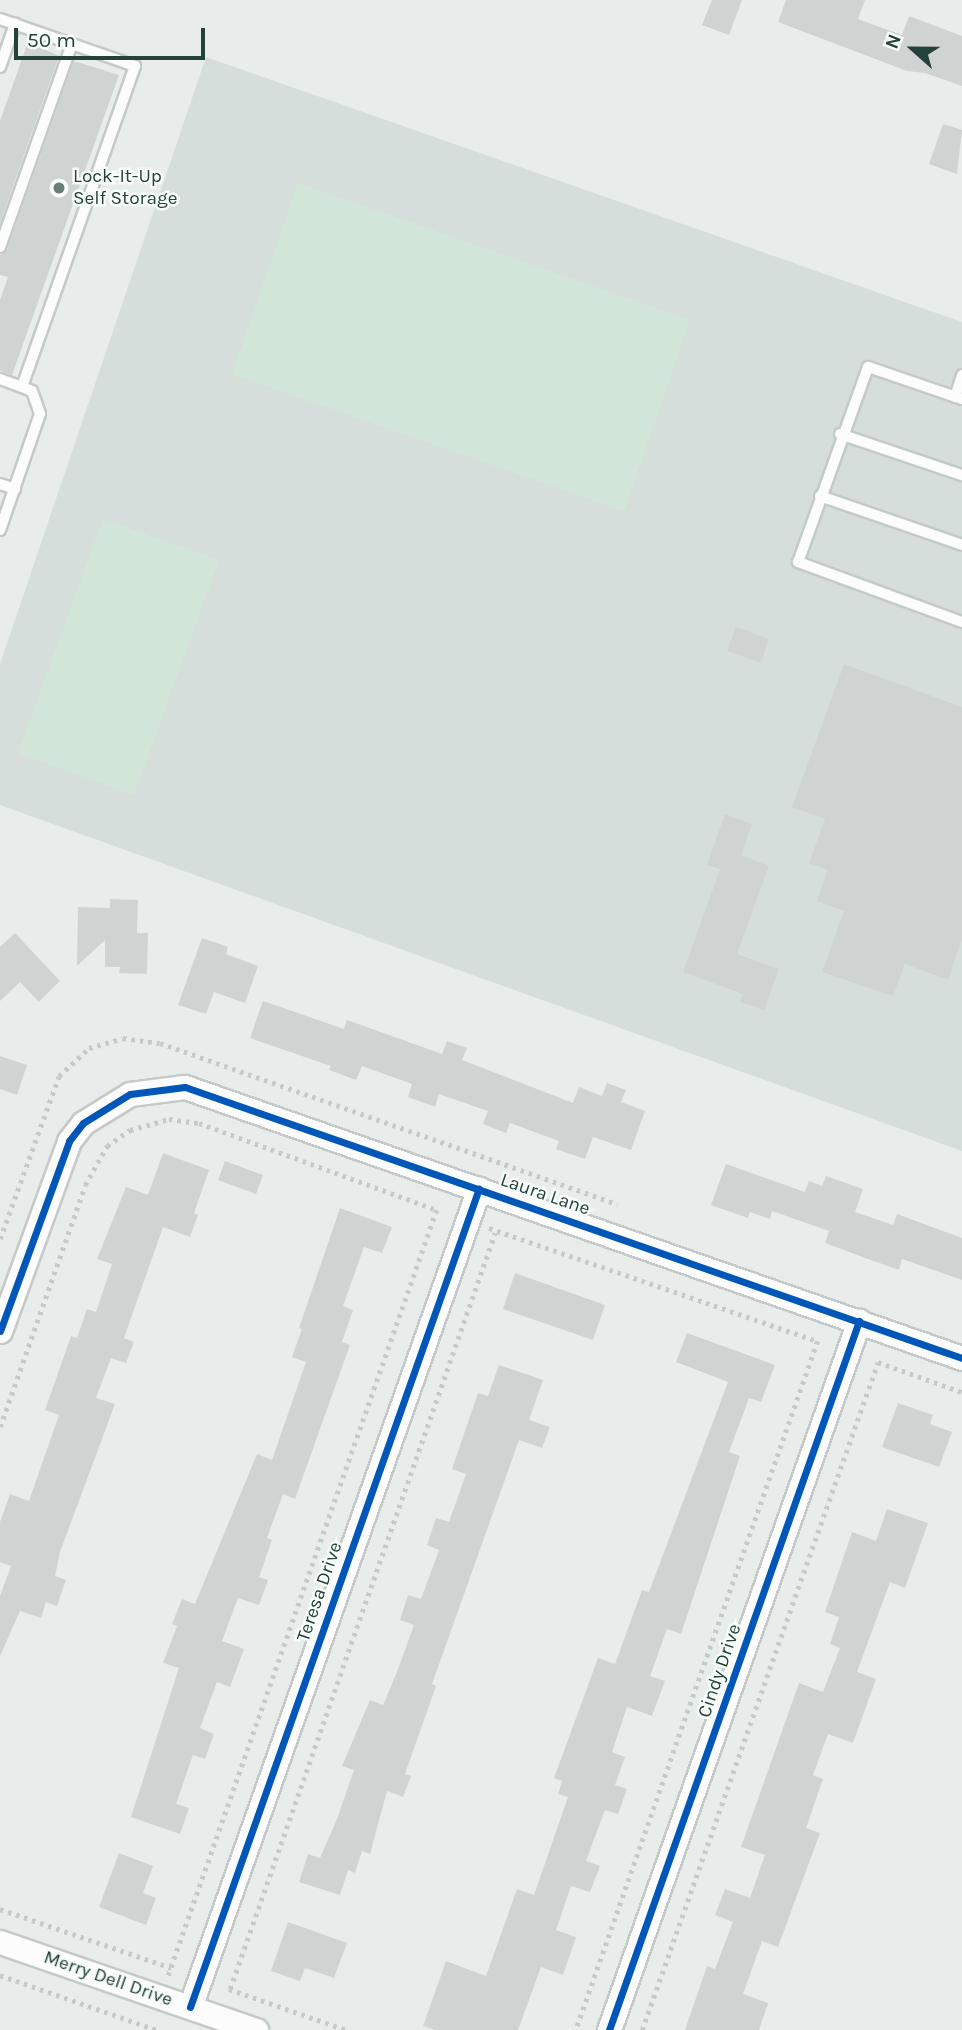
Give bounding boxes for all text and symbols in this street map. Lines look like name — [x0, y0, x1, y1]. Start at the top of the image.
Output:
scale bar — [18, 14, 208, 58]
north arrow — [878, 14, 948, 84]
text: 50 m — [27, 28, 76, 52]
text: N — [881, 31, 906, 52]
place label: Lock-It-Up Self Storage — [73, 166, 177, 210]
marker: Lock-It-Up Self Storage — [51, 180, 67, 196]
street label: Laura Lane — [497, 1169, 593, 1221]
street label: Teresa Drive — [292, 1539, 348, 1645]
street label: Cindy Drive — [693, 1621, 747, 1721]
street label: Merry Dell Drive — [41, 1946, 175, 2012]

